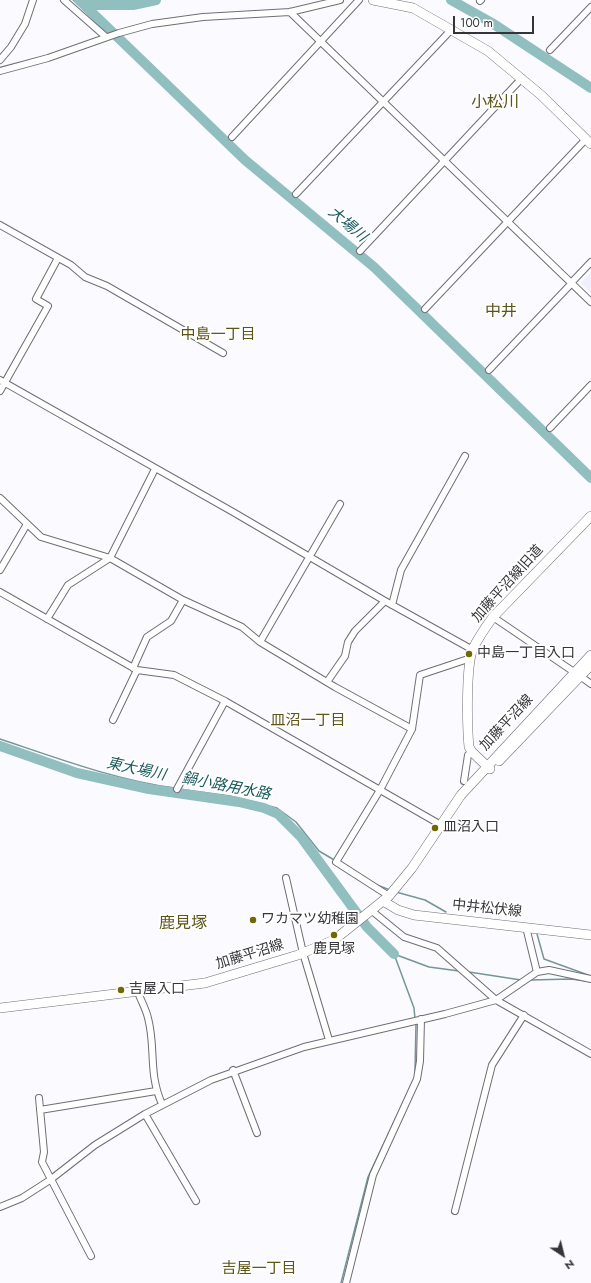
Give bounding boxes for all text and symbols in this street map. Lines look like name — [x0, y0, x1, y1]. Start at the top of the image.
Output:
scale bar — [455, 8, 536, 34]
text: 100 m — [460, 14, 493, 32]
district label: 小松川 — [471, 93, 519, 113]
water label: 大場川 — [324, 204, 370, 246]
district label: 中井 — [485, 302, 517, 322]
district label: 中島一丁目 — [181, 326, 255, 344]
street label: 加藤平沼線旧道 — [469, 542, 547, 626]
place label: 中島一丁目入口 — [477, 646, 575, 662]
marker: 中島一丁目入口 — [464, 649, 474, 659]
street label: 加藤平沼線 — [477, 692, 537, 754]
district label: 皿沼一丁目 — [271, 712, 345, 730]
water label: 東大場川 — [105, 755, 167, 785]
water label: 鍋小路用水路 — [180, 770, 272, 804]
place label: 皿沼入口 — [443, 820, 499, 836]
marker: 皿沼入口 — [430, 823, 440, 833]
street label: 中井松伏線 — [451, 897, 523, 921]
place label: ワカマツ幼稚園 — [261, 912, 359, 928]
district label: 鹿見塚 — [159, 914, 207, 934]
marker: ワカマツ幼稚園 — [248, 915, 258, 925]
marker: 鹿見塚 — [329, 930, 339, 940]
street label: 加藤平沼線 — [214, 937, 286, 973]
place label: 鹿見塚 — [313, 942, 355, 958]
place label: 吉屋入口 — [129, 982, 185, 998]
marker: 吉屋入口 — [116, 985, 126, 995]
north arrow — [543, 1235, 583, 1275]
text: N — [562, 1256, 578, 1274]
district label: 吉屋一丁目 — [222, 1260, 296, 1278]

